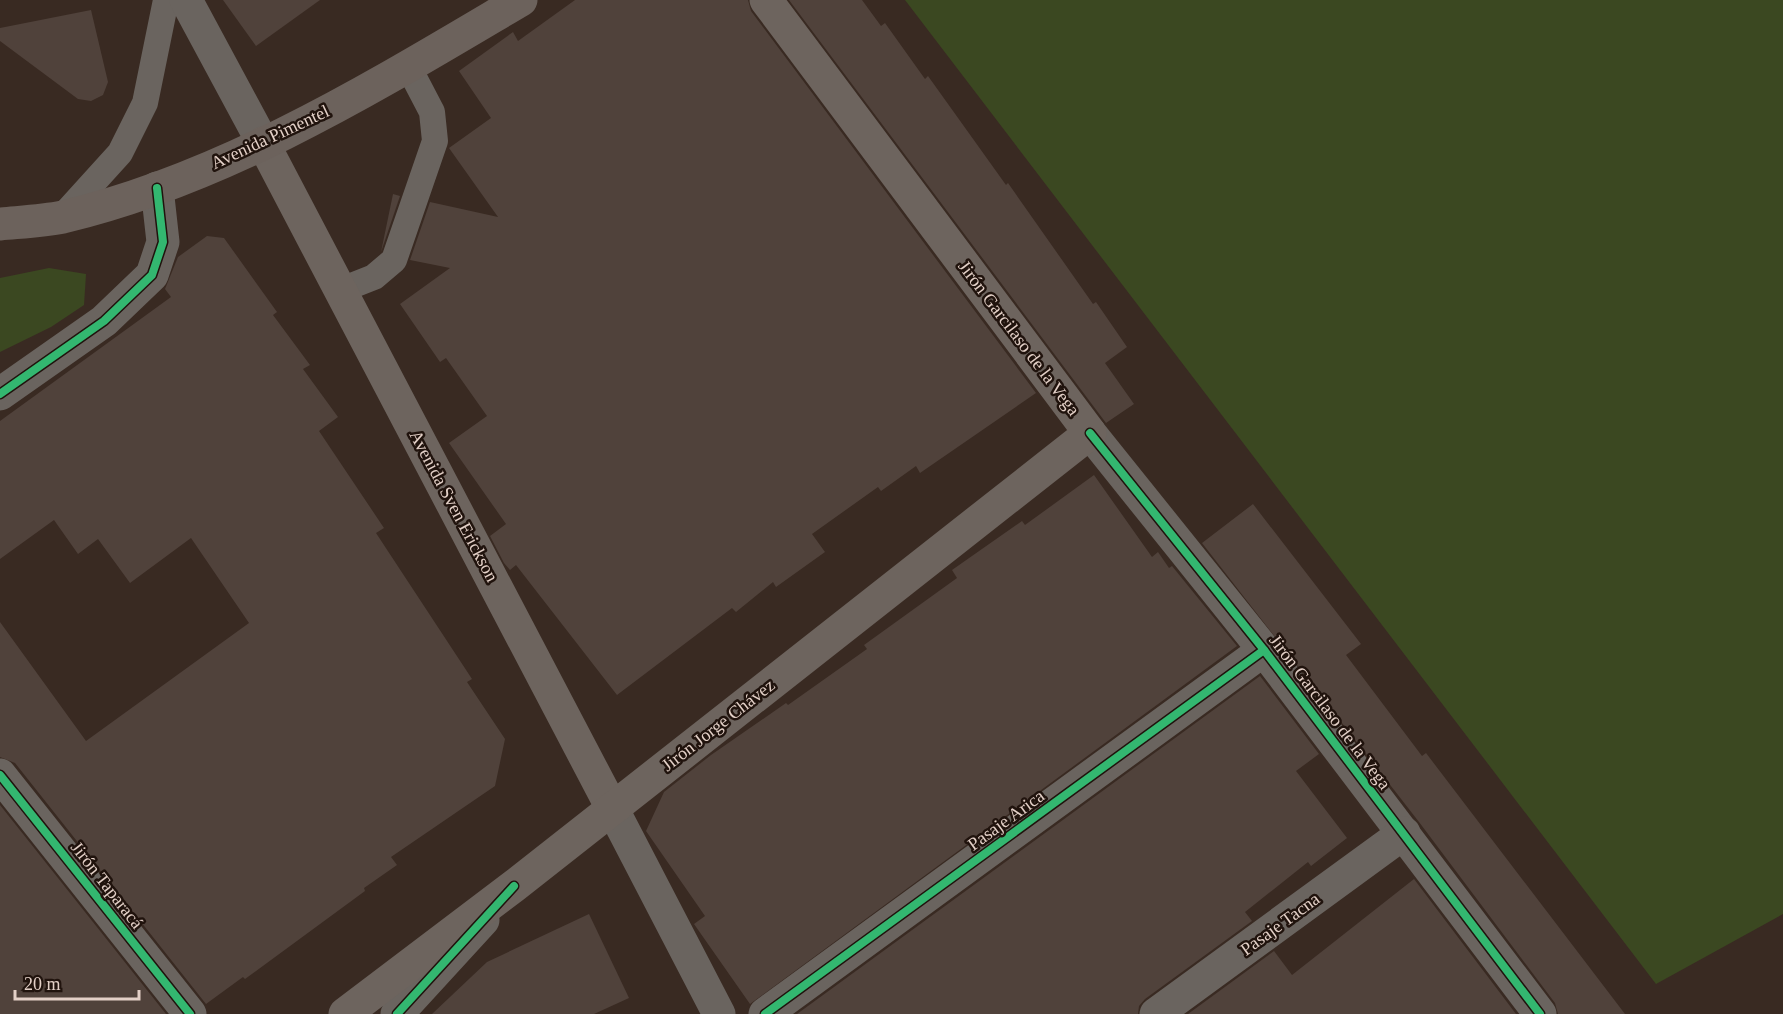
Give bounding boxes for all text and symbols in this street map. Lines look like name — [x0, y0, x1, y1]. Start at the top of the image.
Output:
street label: Avenida Pimentel — [208, 101, 332, 173]
street label: Jirón Garcilaso de la Vega — [954, 257, 1084, 419]
street label: Avenida Sven Erickson — [406, 427, 502, 585]
street label: Jirón Garcilaso de la Vega — [1265, 631, 1395, 793]
street label: Jirón Jorge Chávez — [658, 675, 778, 775]
street label: Pasaje Arica — [964, 786, 1048, 854]
street label: Jirón Taparacá — [67, 838, 147, 932]
street label: Pasaje Tacna — [1237, 889, 1323, 959]
scale bar — [15, 963, 140, 1001]
text: 20 m — [24, 974, 61, 994]

